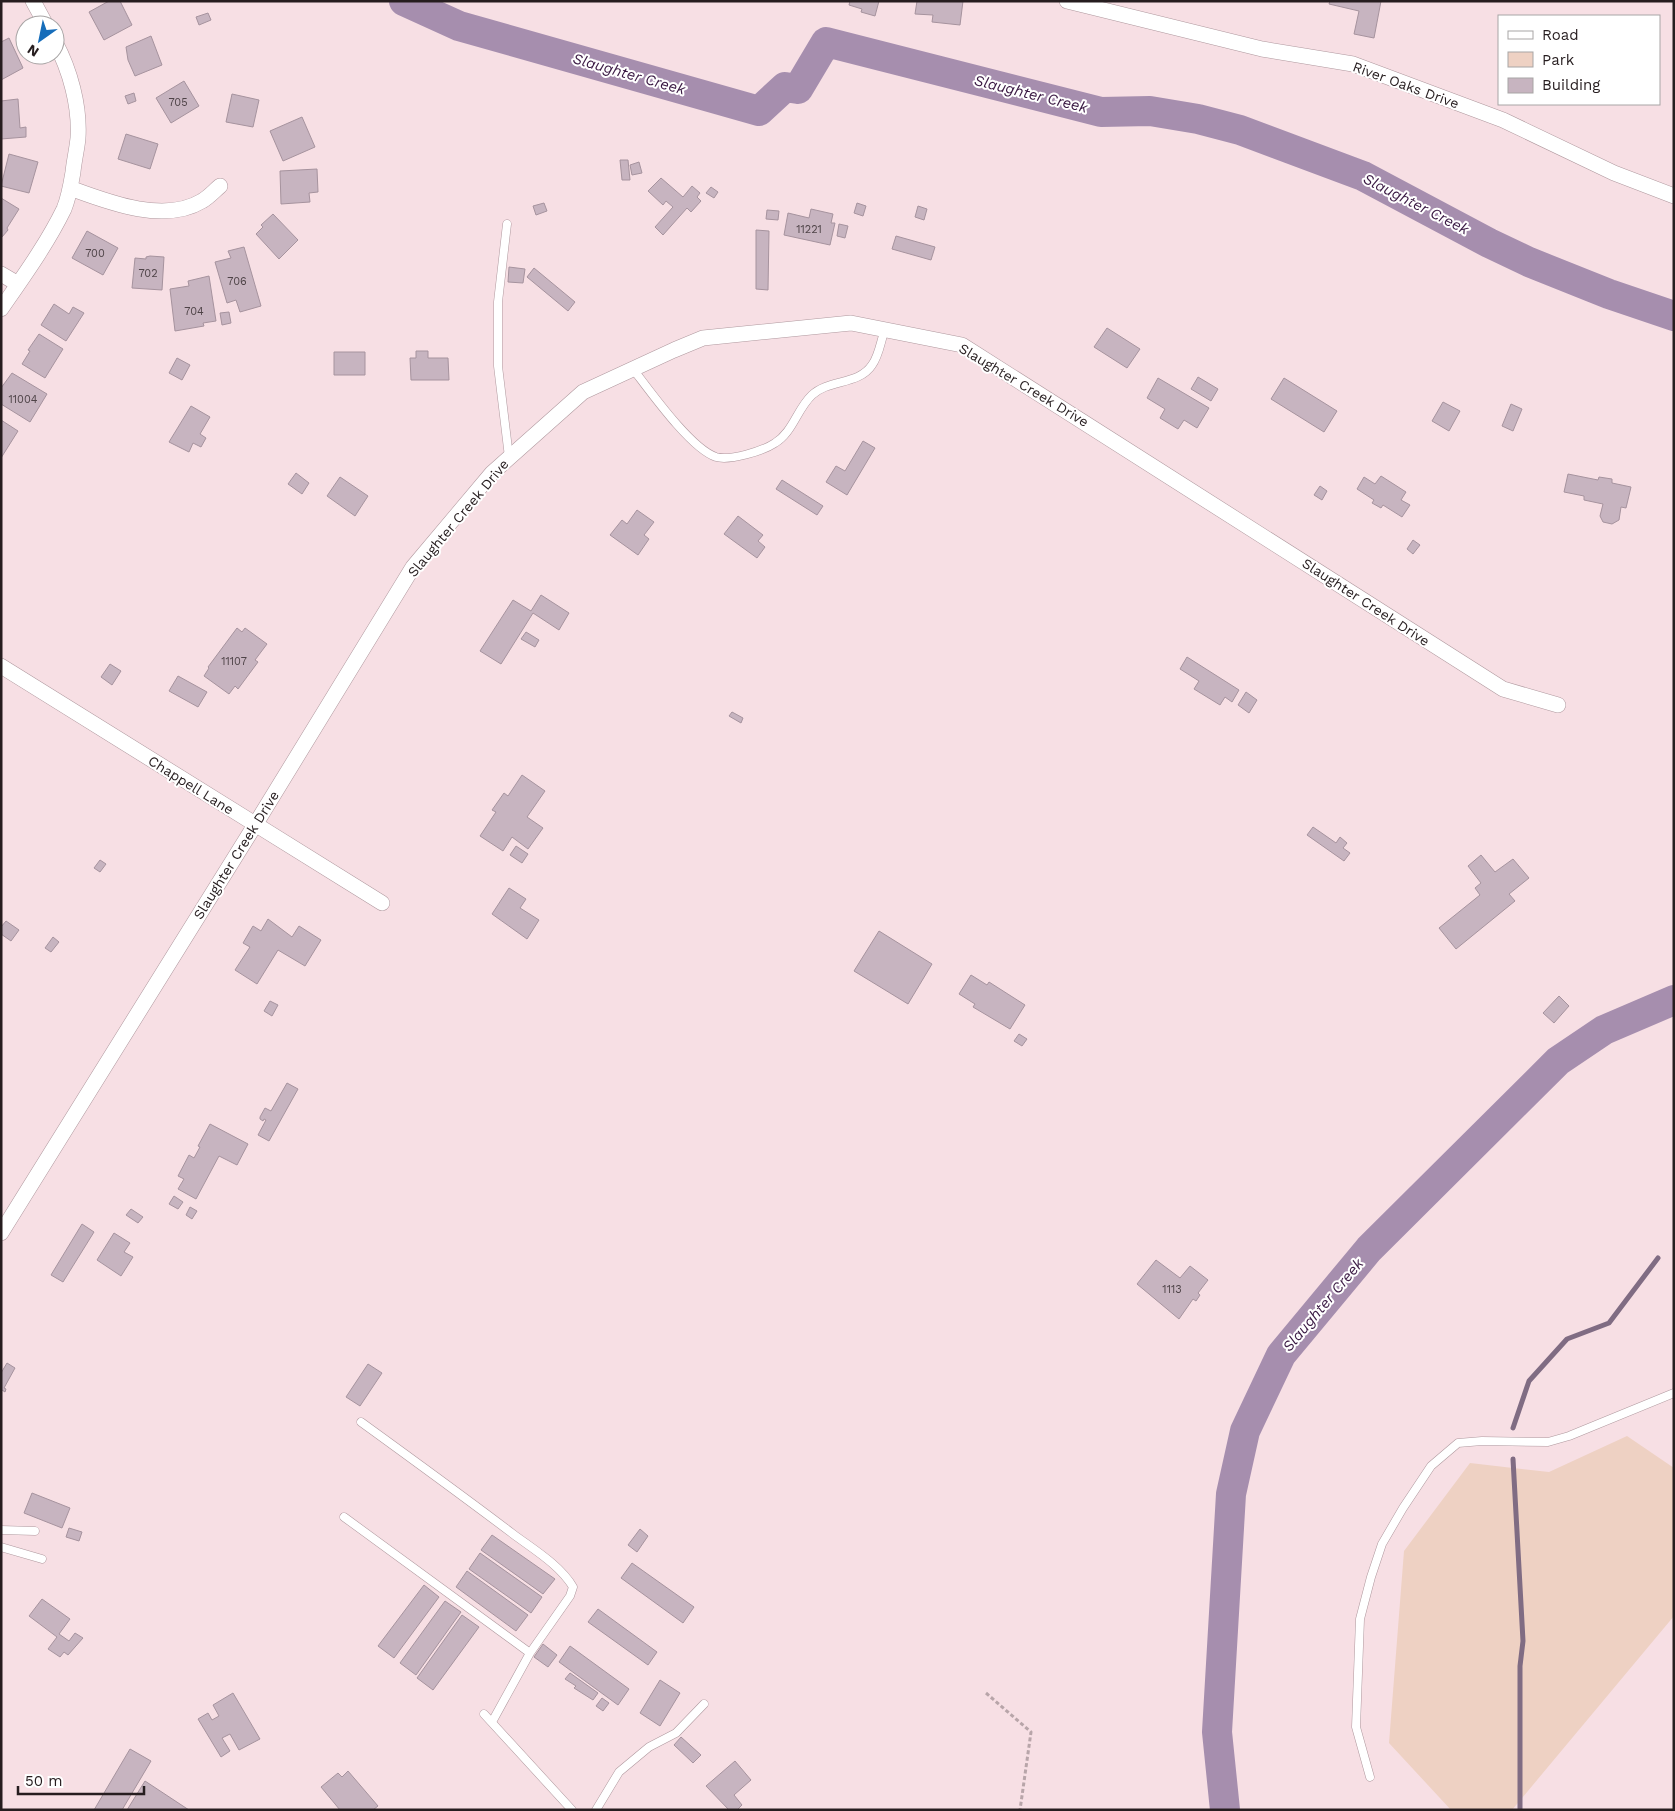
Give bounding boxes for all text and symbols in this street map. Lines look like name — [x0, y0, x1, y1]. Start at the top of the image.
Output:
north arrow — [15, 15, 65, 65]
legend — [1498, 15, 1660, 105]
text: Road — [1542, 26, 1579, 44]
text: N — [24, 41, 42, 60]
water label: Slaughter Creek — [571, 49, 688, 99]
text: Park — [1542, 51, 1575, 69]
street label: River Oaks Drive — [1351, 58, 1461, 112]
water label: Slaughter Creek — [972, 71, 1090, 117]
text: Building — [1542, 76, 1600, 94]
house number: 705 — [168, 96, 188, 109]
water label: Slaughter Creek — [1360, 170, 1473, 239]
house number: 11221 — [796, 223, 822, 236]
house number: 700 — [85, 247, 105, 260]
house number: 702 — [138, 267, 158, 280]
house number: 706 — [227, 275, 247, 288]
house number: 704 — [184, 305, 204, 318]
street label: Slaughter Creek Drive — [956, 340, 1092, 430]
house number: 11004 — [9, 393, 38, 406]
street label: Slaughter Creek Drive — [404, 456, 512, 580]
street label: Slaughter Creek Drive — [1299, 555, 1433, 649]
house number: 11107 — [221, 655, 247, 668]
street label: Chappell Lane — [145, 752, 237, 818]
street label: Slaughter Creek Drive — [190, 788, 282, 922]
water label: Slaughter Creek — [1279, 1254, 1368, 1355]
house number: 1113 — [1162, 1283, 1182, 1296]
scale bar — [18, 1764, 144, 1796]
text: 50 m — [25, 1772, 62, 1790]

